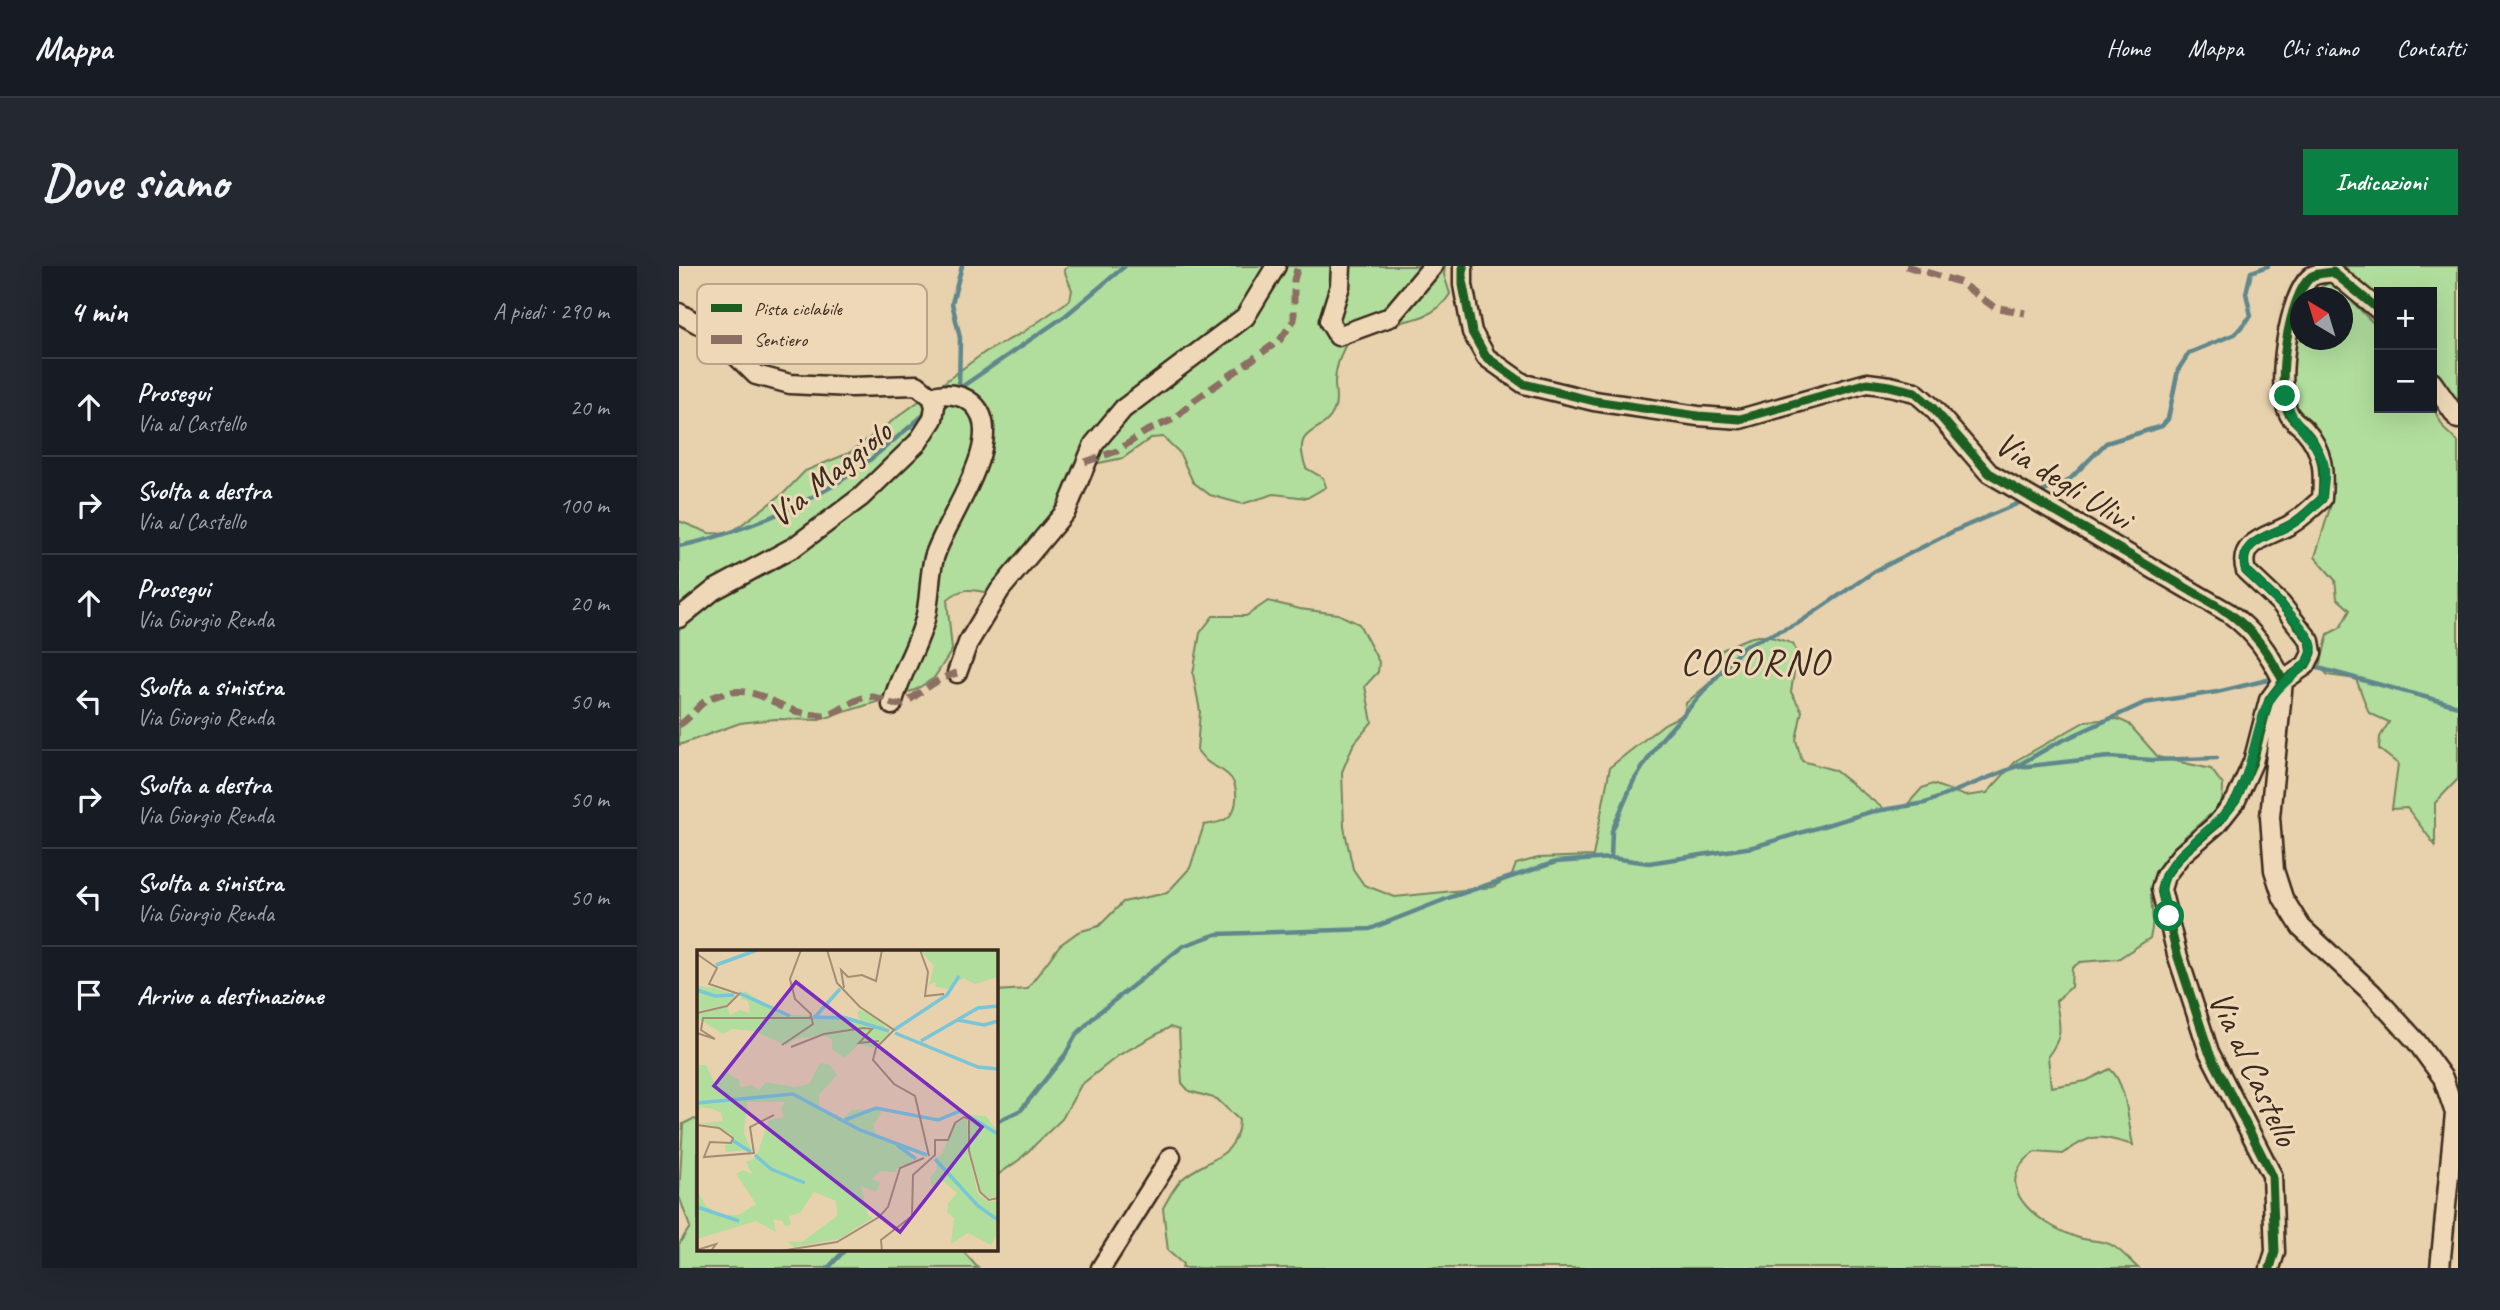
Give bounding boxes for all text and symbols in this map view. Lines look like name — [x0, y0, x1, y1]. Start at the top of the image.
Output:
text: Mappa — [35, 27, 112, 69]
text: Home — [2106, 33, 2150, 63]
text: Mappa — [2188, 33, 2243, 63]
text: Chi siamo — [2281, 33, 2358, 63]
text: Contatti — [2396, 33, 2465, 63]
button: Indicazioni — [2303, 149, 2458, 215]
text: Dove siamo — [42, 151, 228, 213]
legend — [697, 284, 927, 364]
north arrow — [2290, 287, 2353, 350]
map controls — [2374, 287, 2437, 413]
button: + — [2374, 287, 2437, 350]
text: 4 min — [70, 293, 127, 331]
text: A piedi · 290 m — [493, 297, 609, 326]
text: Pista ciclabile — [754, 297, 843, 321]
text: Sentiero — [754, 328, 808, 352]
button: − — [2374, 350, 2437, 413]
text: Prosegui — [137, 376, 210, 409]
route end — [2269, 380, 2300, 411]
icon: ahead — [70, 388, 108, 426]
text: 20 m — [570, 393, 609, 422]
street label: Via Maggiolo — [758, 408, 902, 537]
text: Via al Castello — [137, 409, 246, 438]
street label: Via degli Ulivi — [1987, 421, 2144, 542]
text: Svolta a destra — [137, 474, 271, 507]
icon: right — [70, 486, 108, 524]
text: 100 m — [560, 491, 609, 520]
text: Via al Castello — [137, 507, 246, 536]
text: Prosegui — [137, 572, 210, 605]
icon: ahead — [70, 584, 108, 622]
text: 20 m — [570, 589, 609, 618]
text: Via Giorgio Renda — [137, 605, 274, 634]
district label: COGORNO — [1680, 638, 1832, 685]
text: Svolta a sinistra — [137, 670, 283, 703]
icon: left — [70, 682, 108, 720]
text: 50 m — [570, 687, 609, 716]
text: Via Giorgio Renda — [137, 703, 274, 732]
text: Svolta a destra — [137, 768, 271, 801]
icon: right — [70, 780, 108, 818]
text: 50 m — [570, 785, 609, 814]
text: Via Giorgio Renda — [137, 801, 274, 830]
text: Svolta a sinistra — [137, 866, 283, 899]
icon: left — [70, 878, 108, 916]
text: 50 m — [570, 883, 609, 912]
text: Via Giorgio Renda — [137, 899, 274, 928]
route start — [2153, 900, 2184, 931]
inset map — [697, 950, 997, 1250]
icon: arrive — [70, 976, 108, 1014]
text: Arrivo a destinazione — [137, 979, 323, 1012]
street label: Via al Castello — [2198, 984, 2310, 1154]

